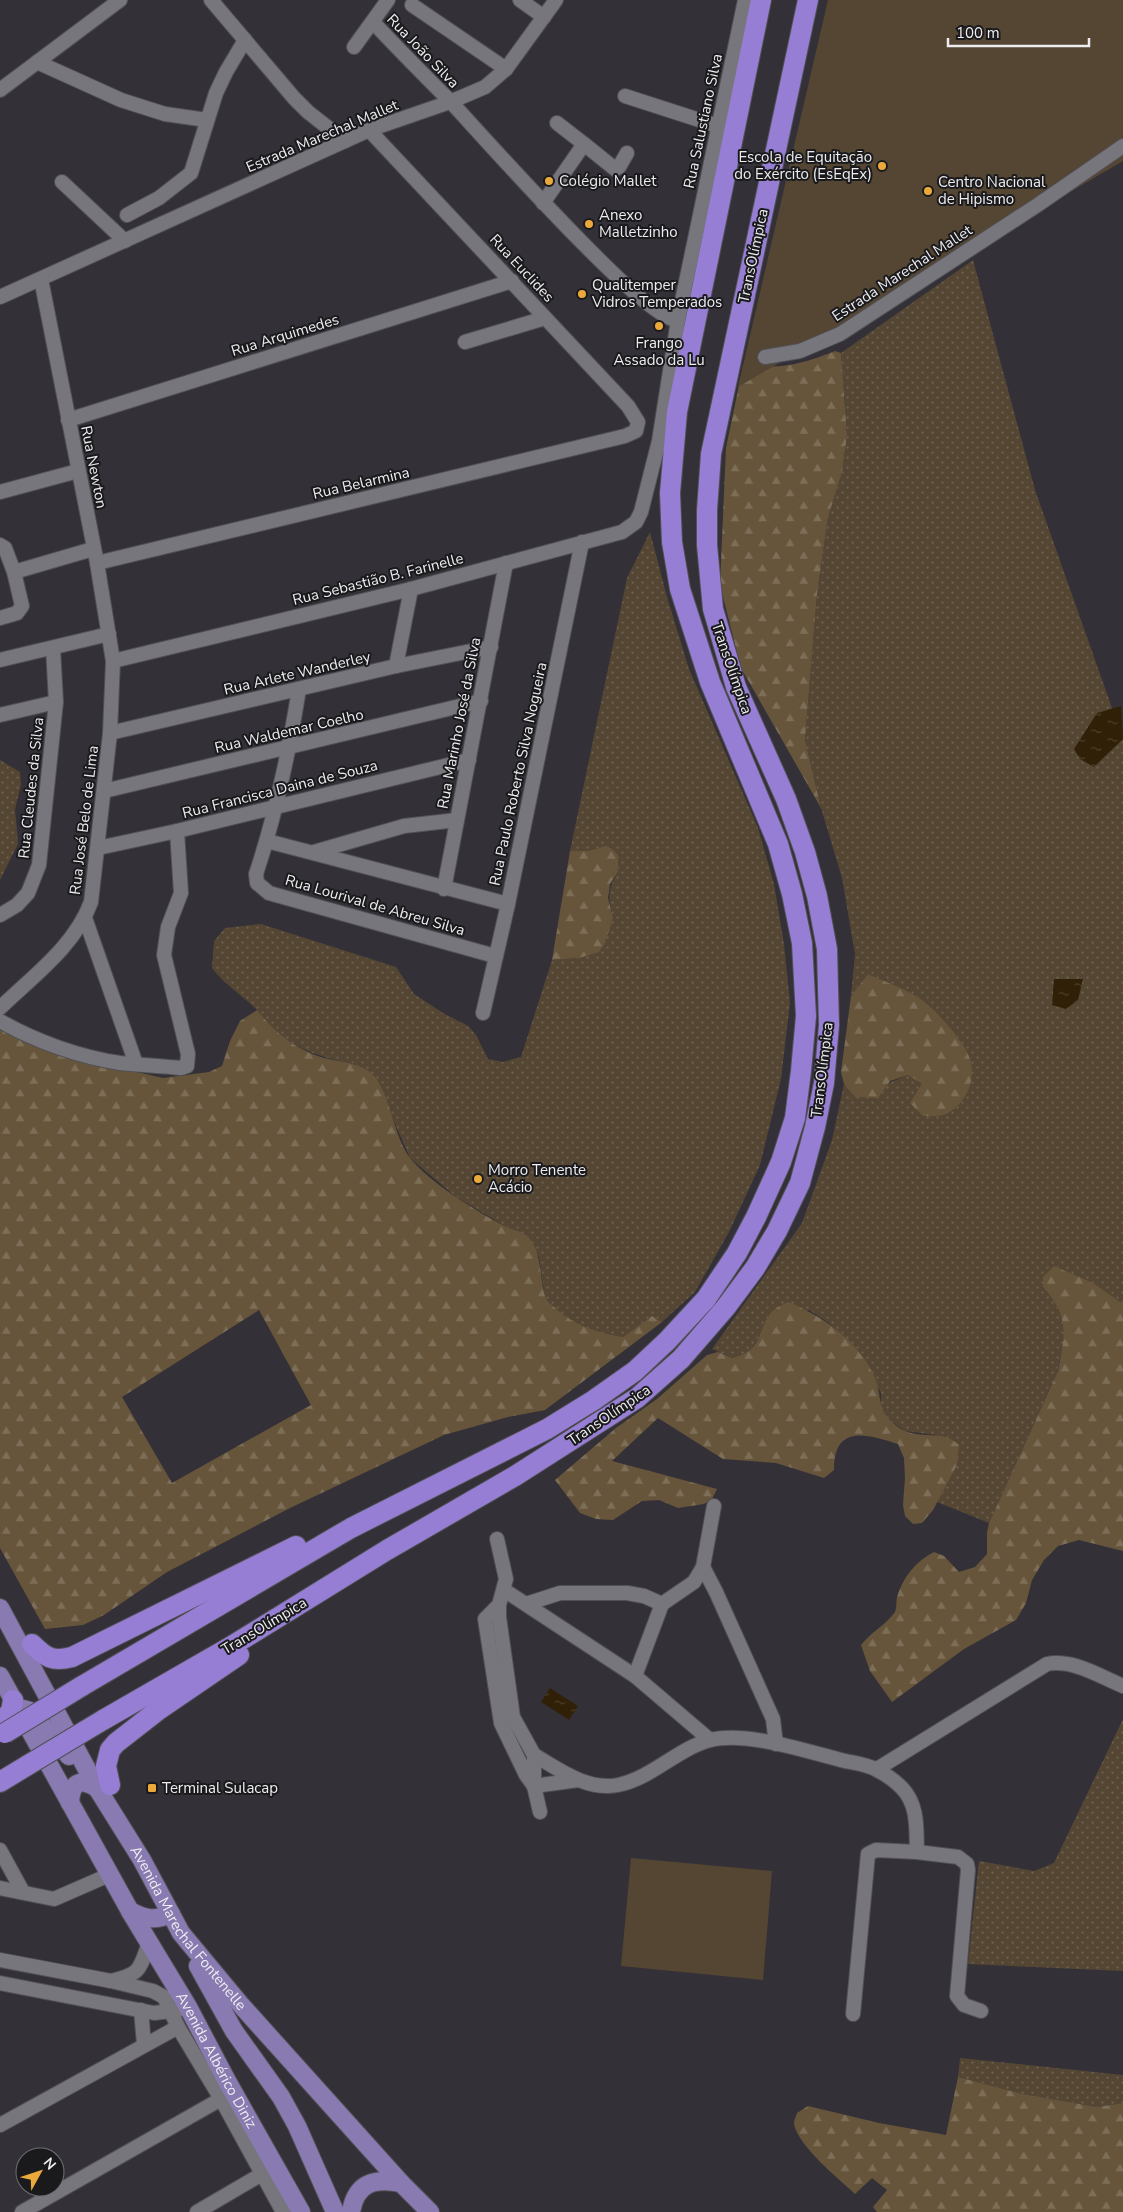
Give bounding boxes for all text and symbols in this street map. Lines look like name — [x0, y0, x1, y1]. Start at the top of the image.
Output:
street label: Rua João Silva — [382, 9, 464, 93]
scale bar — [948, 15, 1089, 47]
text: 100 m — [956, 23, 1000, 43]
street label: Rua Salustiano Silva — [679, 52, 727, 190]
street label: Estrada Marechal Mallet — [243, 95, 402, 177]
place label: Escola de Equitação do Exército (EsEqEx) — [734, 147, 872, 184]
marker: Escola de Equitação do Exército (EsEqEx) — [876, 160, 888, 172]
place label: Colégio Mallet — [559, 171, 657, 191]
place label: Centro Nacional de Hipismo — [938, 172, 1046, 209]
marker: Colégio Mallet — [543, 175, 555, 187]
marker: Centro Nacional de Hipismo — [922, 185, 934, 197]
place label: Anexo Malletzinho — [599, 205, 678, 242]
street label: TransOlímpica — [733, 207, 773, 305]
marker: Anexo Malletzinho — [583, 218, 595, 230]
street label: Estrada Marechal Mallet — [828, 220, 977, 326]
street label: Rua Euclides — [485, 230, 559, 306]
place label: Qualitemper Vidros Temperados — [591, 275, 722, 312]
marker: Qualitemper Vidros Temperados — [576, 288, 588, 300]
street label: Rua Arquimedes — [229, 309, 341, 361]
marker: Frango Assado da Lu — [653, 320, 665, 332]
place label: Frango Assado da Lu — [613, 333, 705, 370]
street label: Rua Newton — [76, 424, 112, 510]
street label: Rua Belarmina — [311, 462, 411, 504]
street label: Rua Sebastião B. Farinelle — [290, 548, 466, 610]
street label: TransOlímpica — [707, 619, 757, 717]
street label: Rua Marinho José da Silva — [433, 635, 485, 811]
street label: Rua Arlete Wanderley — [222, 646, 373, 700]
street label: Rua Paulo Roberto Silva Nogueira — [485, 660, 551, 888]
street label: Rua Waldemar Coelho — [213, 704, 365, 758]
street label: Rua Cleudes da Silva — [14, 716, 48, 860]
street label: Rua José Belo de Lima — [65, 744, 103, 896]
street label: Rua Francisca Daina de Souza — [180, 755, 380, 823]
street label: Rua Lourival de Abreu Silva — [283, 870, 467, 940]
street label: TransOlímpica — [806, 1021, 838, 1119]
place label: Morro Tenente Acácio — [488, 1160, 586, 1197]
marker: Morro Tenente Acácio — [472, 1173, 484, 1185]
street label: TransOlímpica — [564, 1380, 654, 1450]
street label: TransOlímpica — [218, 1593, 310, 1659]
place label: Terminal Sulacap — [162, 1778, 278, 1798]
marker: Terminal Sulacap — [146, 1782, 158, 1794]
street label: Avenida Marechal Fontenelle — [125, 1842, 251, 2015]
street label: Avenida Albérico Diniz — [171, 1988, 262, 2132]
north arrow — [15, 2147, 65, 2197]
text: N — [39, 2154, 60, 2174]

